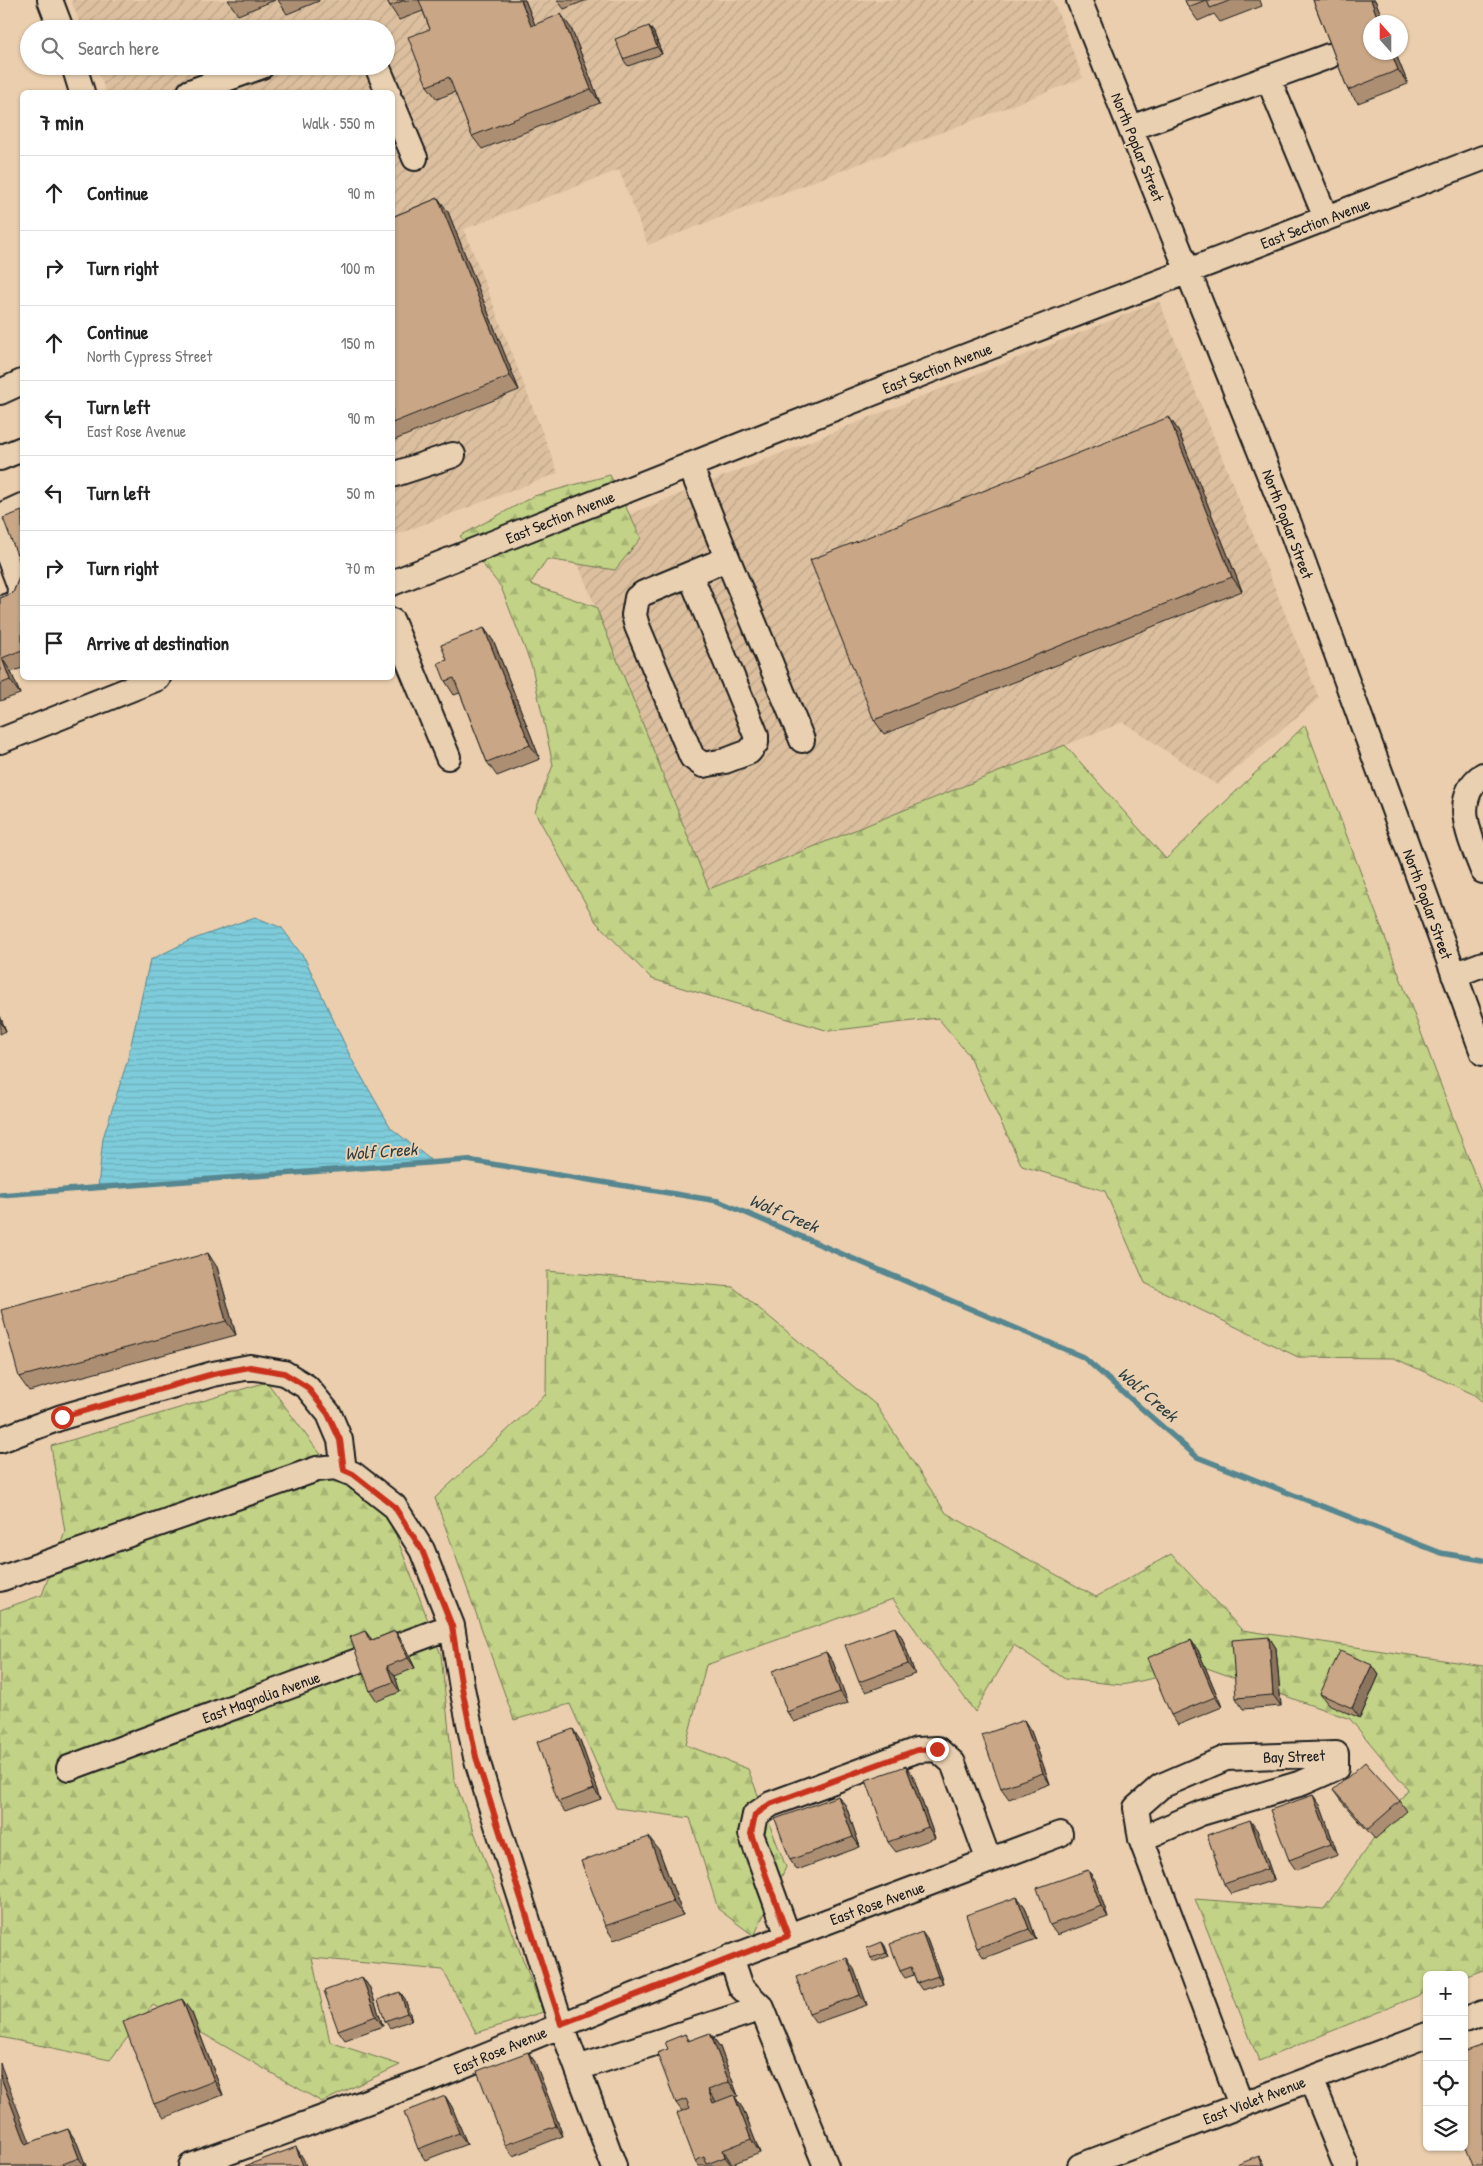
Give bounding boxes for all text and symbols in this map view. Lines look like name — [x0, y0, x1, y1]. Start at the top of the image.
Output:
north arrow — [1363, 15, 1408, 60]
search box — [20, 20, 395, 75]
icon: search — [38, 34, 66, 62]
text: Search here — [78, 35, 159, 61]
street label: North Poplar Street — [1106, 89, 1170, 205]
text: 7 min — [40, 108, 84, 137]
text: Walk · 550 m — [302, 112, 375, 134]
icon: ahead — [40, 179, 68, 207]
text: Continue — [87, 180, 148, 206]
text: 90 m — [347, 182, 375, 204]
street label: East Section Avenue — [1257, 192, 1374, 254]
icon: right — [40, 254, 68, 282]
text: Turn right — [87, 255, 158, 281]
text: 100 m — [340, 257, 375, 279]
text: Continue — [87, 319, 148, 345]
icon: ahead — [40, 329, 68, 357]
text: 150 m — [341, 332, 375, 354]
street label: East Section Avenue — [879, 337, 996, 399]
text: North Cypress Street — [87, 345, 212, 367]
text: Turn left — [87, 394, 150, 420]
icon: left — [40, 404, 68, 432]
text: 90 m — [347, 407, 375, 429]
text: East Rose Avenue — [87, 420, 186, 442]
street label: North Poplar Street — [1257, 466, 1319, 582]
icon: left — [40, 479, 68, 507]
text: Turn left — [87, 480, 150, 506]
text: 50 m — [347, 482, 375, 504]
street label: East Section Avenue — [502, 485, 618, 549]
icon: right — [40, 554, 68, 582]
text: Turn right — [87, 555, 158, 581]
text: 70 m — [345, 557, 375, 579]
icon: arrive — [40, 629, 68, 657]
text: Arrive at destination — [87, 630, 229, 656]
street label: North Poplar Street — [1398, 846, 1458, 963]
water label: Wolf Creek — [344, 1136, 419, 1166]
water label: Wolf Creek — [746, 1187, 824, 1239]
water label: Wolf Creek — [1113, 1361, 1185, 1428]
route start — [51, 1406, 74, 1429]
street label: East Magnolia Avenue — [199, 1665, 323, 1728]
route end — [926, 1738, 949, 1761]
street label: Bay Street — [1263, 1744, 1326, 1768]
street label: East Rose Avenue — [827, 1875, 928, 1930]
map controls — [1423, 1971, 1468, 2151]
button: + — [1423, 1971, 1468, 2016]
button: − — [1423, 2016, 1468, 2061]
street label: East Rose Avenue — [450, 2020, 551, 2080]
button: locate — [1423, 2061, 1468, 2106]
street label: East Violet Avenue — [1200, 2070, 1309, 2130]
button: layers — [1423, 2106, 1468, 2151]

